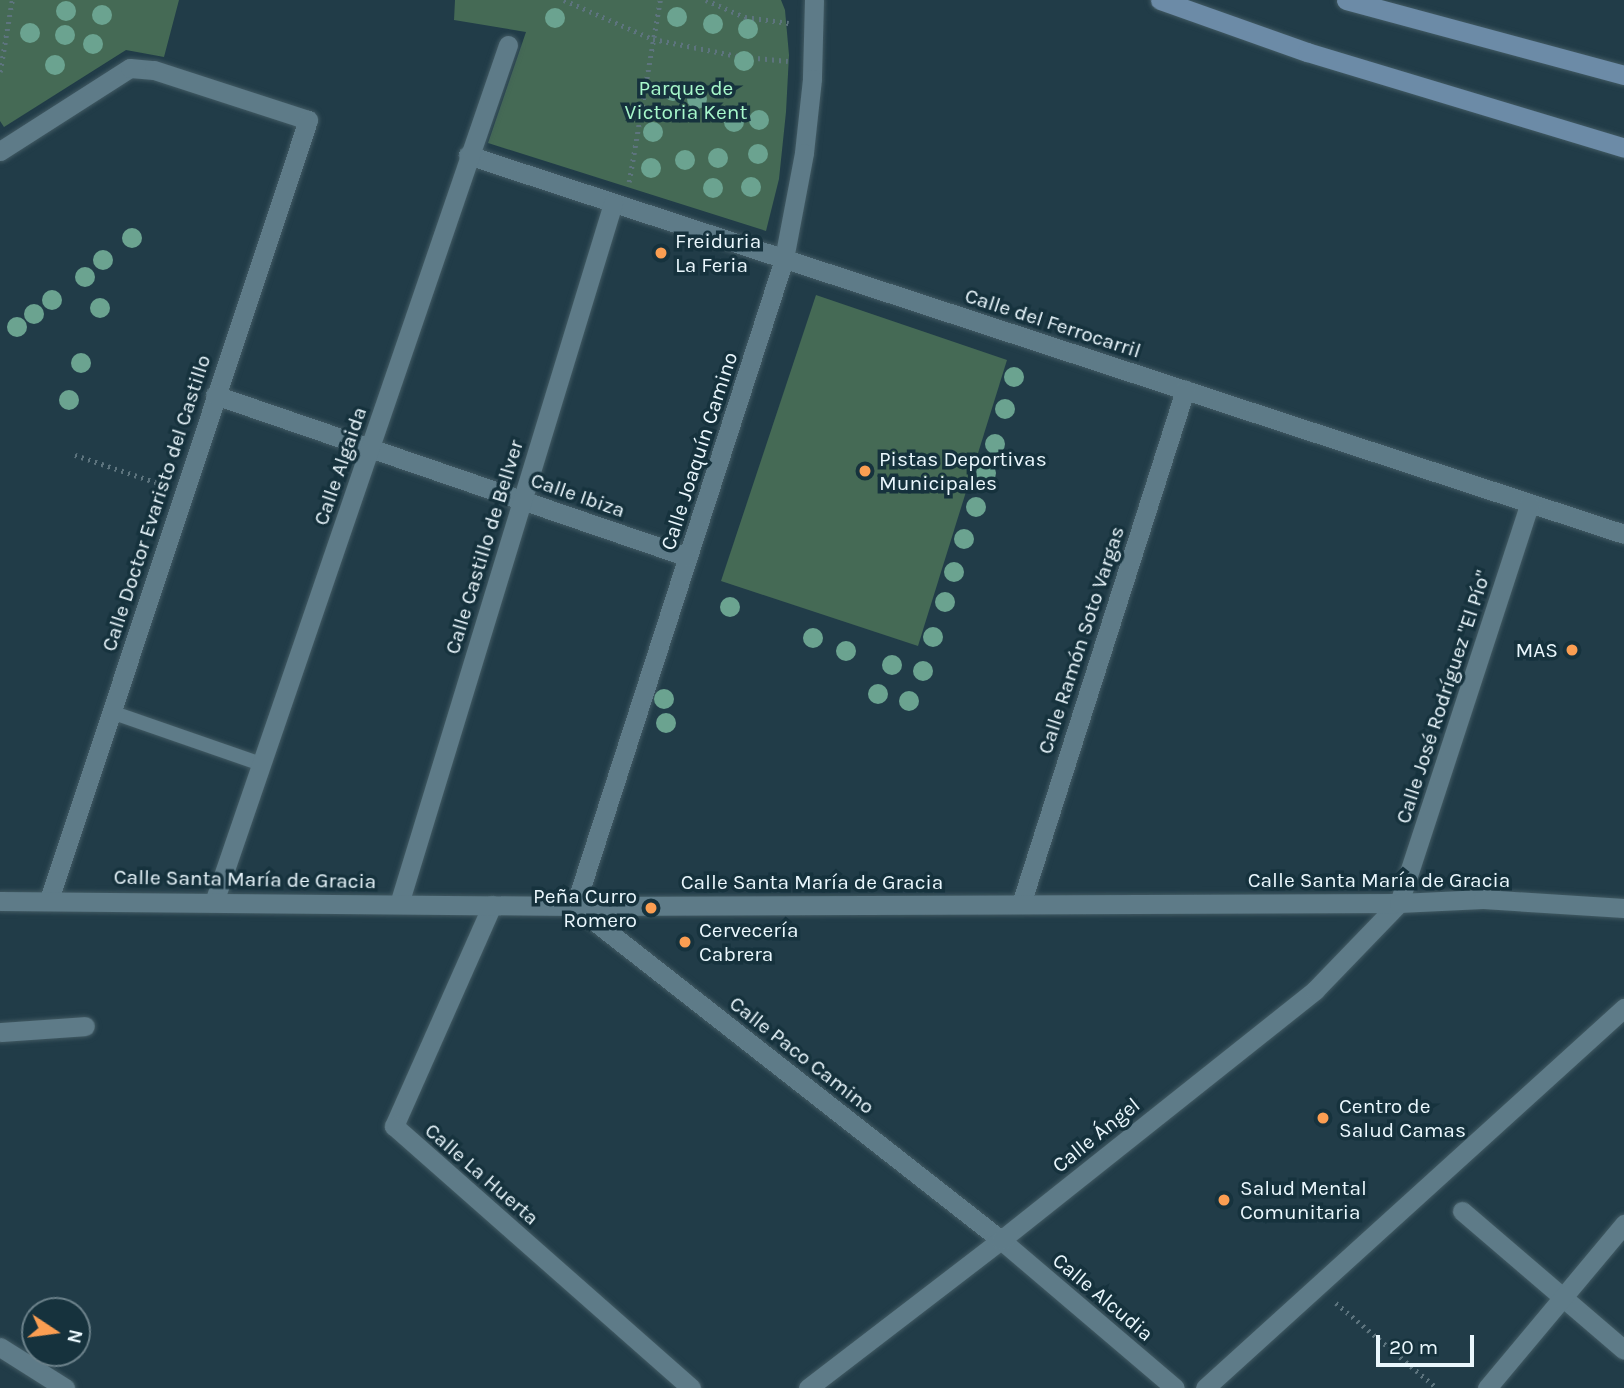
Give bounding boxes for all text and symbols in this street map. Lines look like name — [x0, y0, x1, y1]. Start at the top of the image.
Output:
park label: Parque de Victoria Kent — [625, 75, 747, 125]
place label: Freiduria La Feria — [675, 228, 761, 278]
marker: Freiduria La Feria — [653, 245, 669, 261]
street label: Calle del Ferrocarril — [962, 283, 1144, 363]
street label: Calle Joaquín Camino — [655, 349, 743, 553]
street label: Calle Doctor Evaristo del Castillo — [96, 352, 216, 654]
street label: Calle Algaida — [308, 403, 372, 529]
street label: Calle Castillo de Bellver — [439, 437, 529, 657]
place label: Pistas Deportivas Municipales — [879, 446, 1047, 496]
marker: Pistas Deportivas Municipales — [857, 463, 873, 479]
street label: Calle Ibiza — [528, 467, 628, 523]
street label: Calle Ramón Soto Vargas — [1032, 523, 1130, 757]
street label: Calle José Rodríguez "El Pío" — [1390, 567, 1496, 827]
place label: MAS — [1515, 637, 1558, 663]
marker: MAS — [1564, 642, 1580, 658]
street label: Calle Santa María de Gracia — [113, 864, 377, 894]
street label: Calle Santa María de Gracia — [1248, 867, 1510, 893]
street label: Calle Santa María de Gracia — [681, 869, 943, 895]
place label: Peña Curro Romero — [533, 883, 637, 933]
marker: Peña Curro Romero — [643, 900, 659, 916]
place label: Cervecería Cabrera — [699, 917, 799, 967]
marker: Cervecería Cabrera — [677, 934, 693, 950]
street label: Calle Paco Camino — [725, 991, 879, 1119]
street label: Calle Ángel — [1047, 1092, 1145, 1178]
place label: Centro de Salud Camas — [1339, 1093, 1466, 1143]
marker: Centro de Salud Camas — [1313, 1108, 1333, 1128]
street label: Calle La Huerta — [420, 1118, 544, 1230]
place label: Salud Mental Comunitaria — [1240, 1175, 1367, 1225]
marker: Salud Mental Comunitaria — [1214, 1190, 1234, 1210]
street label: Calle Alcudia — [1048, 1248, 1158, 1346]
north arrow — [21, 1297, 91, 1367]
scale bar — [1379, 1322, 1477, 1366]
text: N — [62, 1327, 87, 1345]
text: 20 m — [1389, 1335, 1438, 1359]

